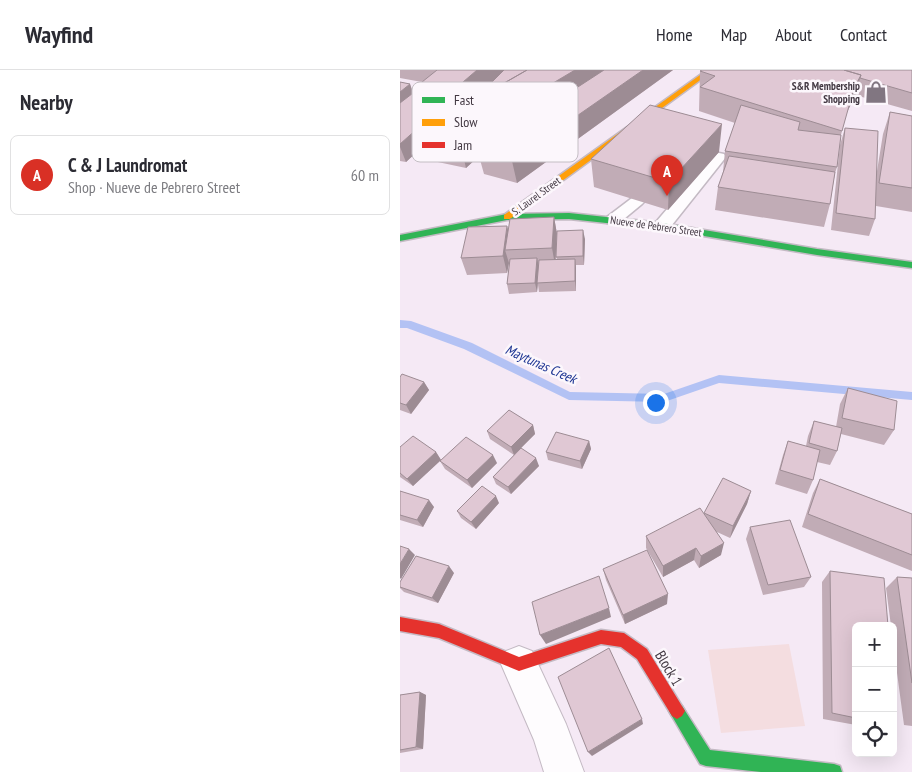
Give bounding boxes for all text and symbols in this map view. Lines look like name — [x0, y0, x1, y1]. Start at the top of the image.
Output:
text: Wayfind — [25, 19, 93, 50]
text: Home — [656, 23, 693, 46]
text: Map — [721, 23, 747, 46]
text: About — [775, 23, 812, 46]
text: Contact — [840, 23, 887, 46]
place label: S&R Membership Shopping — [792, 79, 860, 106]
shop icon: S&R Membership Shopping — [863, 79, 889, 105]
legend — [412, 82, 578, 162]
text: Nearby — [20, 89, 73, 116]
text: Fast — [454, 91, 474, 109]
text: Slow — [454, 113, 478, 131]
text: Jam — [453, 136, 472, 154]
text: C & J Laundromat — [68, 153, 187, 177]
pin: A — [651, 155, 683, 196]
text: A — [33, 165, 41, 185]
text: 60 m — [351, 165, 379, 185]
street label: S. Laurel Street — [509, 174, 563, 218]
text: Shop · Nueve de Pebrero Street — [68, 177, 240, 197]
street label: Nueve de Pebrero Street — [609, 213, 703, 239]
water label: Maytunas Creek — [503, 340, 581, 388]
your location — [643, 390, 669, 416]
map controls — [852, 622, 897, 757]
button: + — [852, 622, 897, 667]
street label: Block 1 — [651, 647, 687, 689]
button: − — [852, 667, 897, 712]
button: locate — [852, 712, 897, 757]

